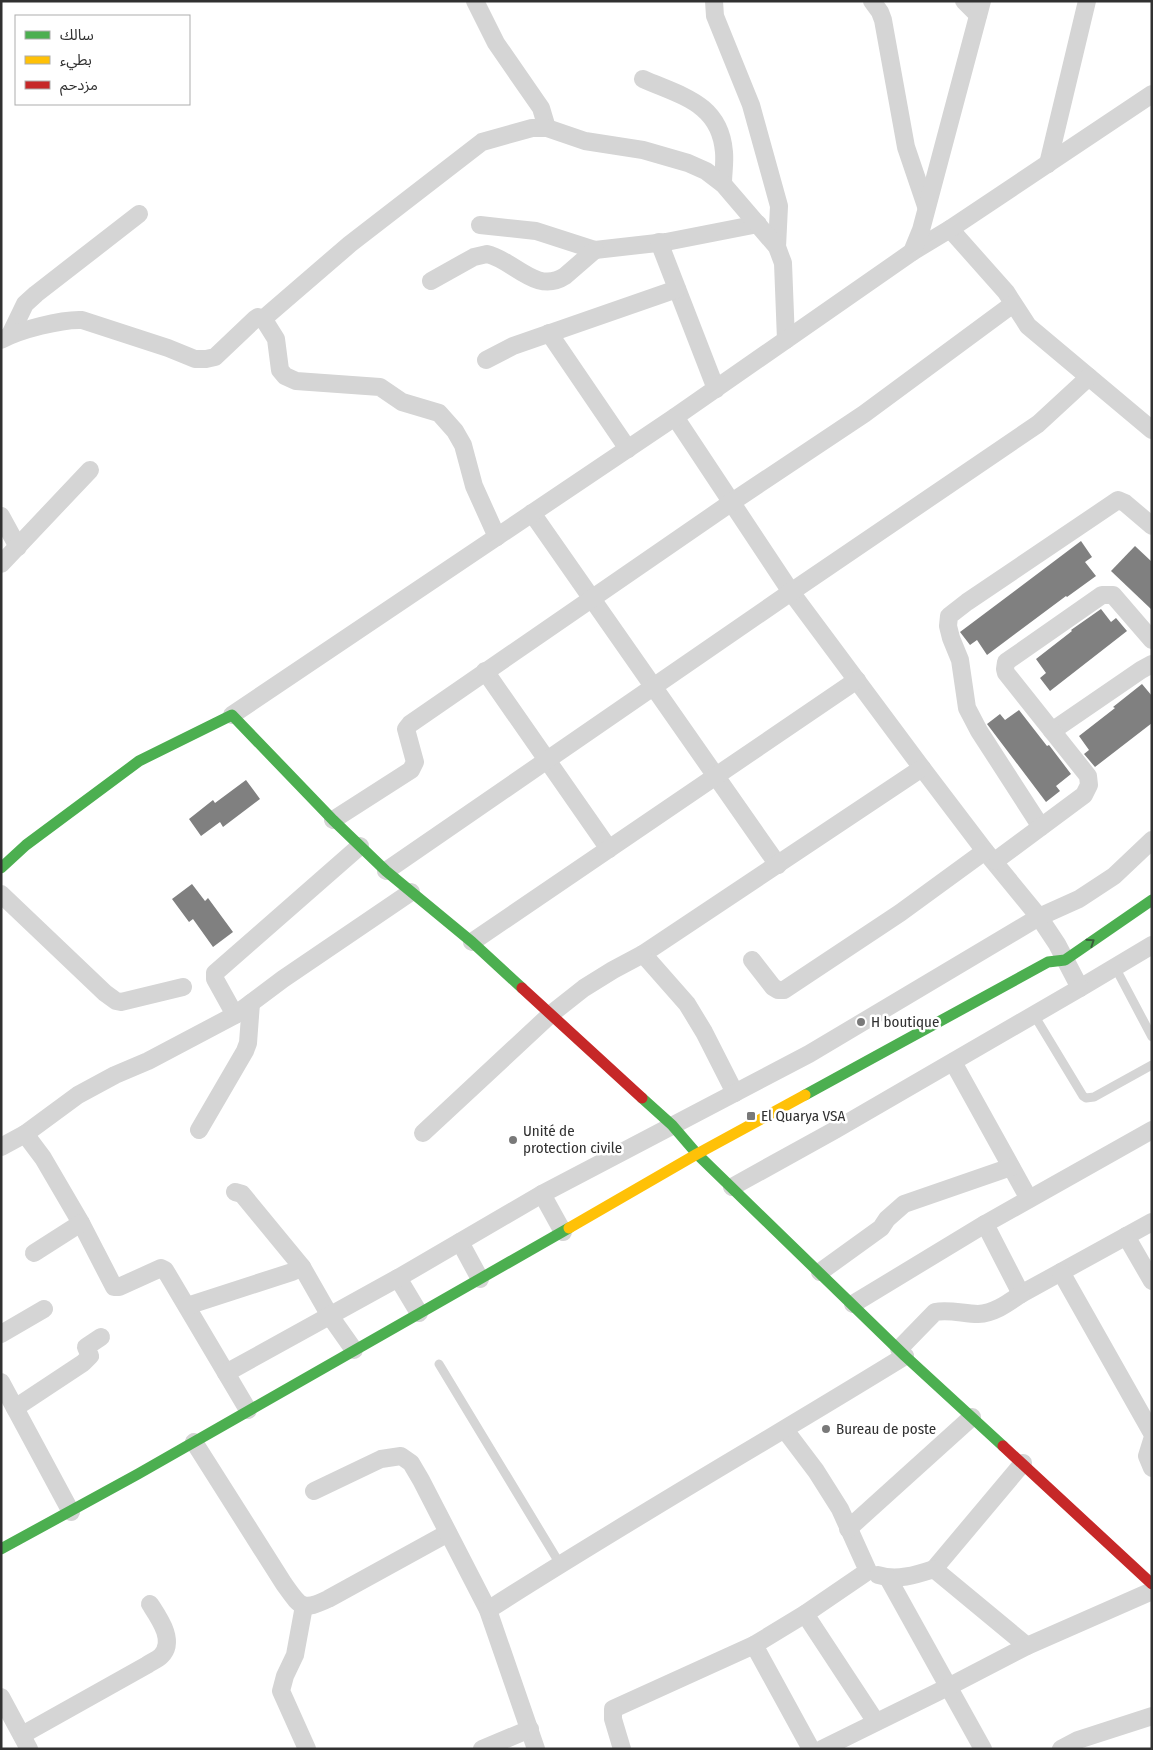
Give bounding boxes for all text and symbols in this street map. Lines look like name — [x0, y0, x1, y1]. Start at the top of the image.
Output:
legend — [15, 15, 190, 105]
text: سالك — [60, 26, 94, 44]
text: بطيء — [60, 51, 92, 71]
text: مزدحم — [60, 76, 98, 96]
one-way arrow — [1086, 939, 1095, 949]
place label: H boutique — [871, 1013, 939, 1031]
marker: H boutique — [855, 1016, 867, 1028]
place label: El Quarya VSA — [761, 1107, 845, 1125]
marker: El Quarya VSA — [745, 1110, 757, 1122]
place label: Unité de protection civile — [523, 1122, 622, 1157]
marker: Unité de protection civile — [507, 1134, 519, 1146]
place label: Bureau de poste — [836, 1420, 936, 1438]
marker: Bureau de poste — [820, 1423, 832, 1435]

